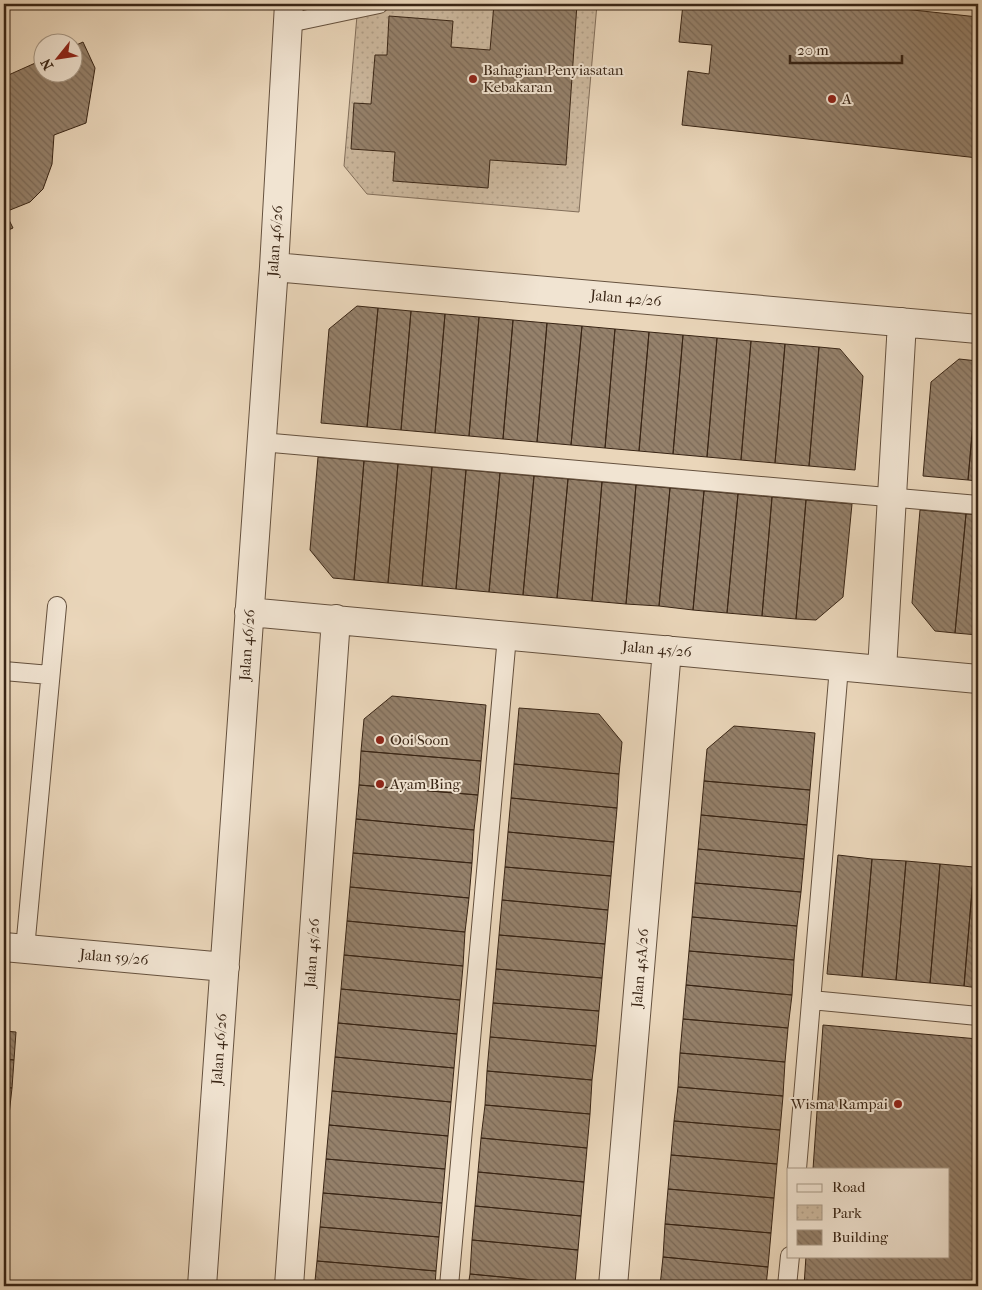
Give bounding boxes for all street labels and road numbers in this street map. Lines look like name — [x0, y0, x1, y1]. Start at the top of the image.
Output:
street label: Jalan 46/26 — [263, 204, 287, 278]
street label: Jalan 42/26 — [589, 286, 663, 310]
street label: Jalan 46/26 — [235, 608, 259, 682]
street label: Jalan 45/26 — [620, 637, 693, 661]
street label: Jalan 45/26 — [301, 917, 323, 989]
street label: Jalan 45A/26 — [627, 927, 653, 1009]
street label: Jalan 59/26 — [78, 945, 150, 969]
street label: Jalan 46/26 — [207, 1012, 231, 1086]

